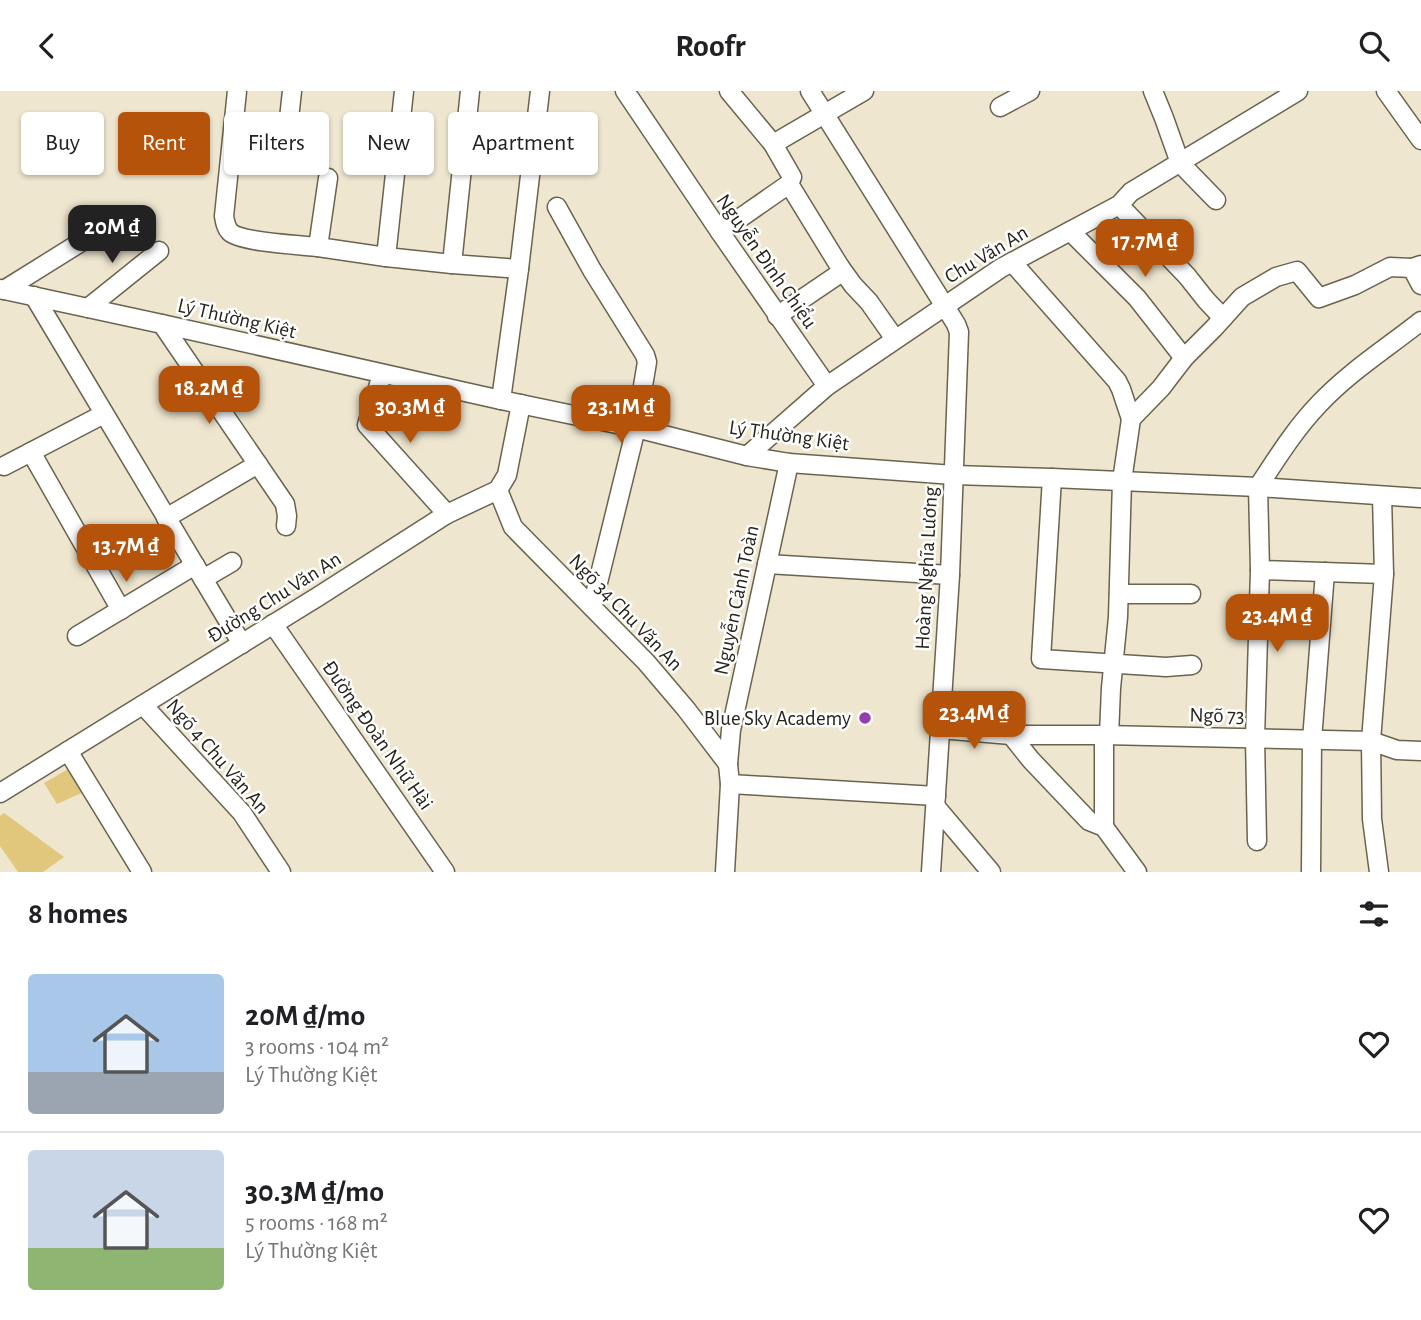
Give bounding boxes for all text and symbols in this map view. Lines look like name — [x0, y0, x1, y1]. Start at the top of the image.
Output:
icon: back — [28, 27, 66, 65]
icon: search — [1355, 27, 1393, 65]
text: Roofr — [675, 30, 746, 62]
chip: Buy — [21, 112, 104, 175]
chip: Rent — [118, 112, 210, 175]
chip: Filters — [224, 112, 329, 175]
chip: New — [343, 112, 434, 175]
chip: Apartment — [448, 112, 598, 175]
street label: Nguyễn Đình Chiểu — [712, 190, 822, 333]
pin: 20M ₫ — [63, 205, 161, 265]
text: 20M ₫ — [84, 216, 140, 239]
pin: 17.7M ₫ — [1080, 219, 1210, 279]
street label: Chu Văn An — [941, 221, 1032, 287]
text: 17.7M ₫ — [1112, 230, 1178, 253]
street label: Lý Thường Kiệt — [176, 295, 298, 342]
pin: 18.2M ₫ — [144, 367, 274, 426]
text: 18.2M ₫ — [175, 377, 243, 400]
pin: 30.3M ₫ — [345, 385, 475, 445]
pin: 23.1M ₫ — [556, 385, 686, 445]
text: 30.3M ₫ — [375, 396, 445, 419]
text: 23.1M ₫ — [587, 396, 655, 419]
street label: Lý Thường Kiệt — [728, 417, 851, 454]
street label: Hoàng Nghĩa Lương — [912, 485, 941, 650]
street label: Nguyễn Cảnh Toàn — [709, 523, 763, 677]
pin: 13.7M ₫ — [61, 525, 191, 584]
text: 13.7M ₫ — [93, 535, 159, 558]
street label: Đường Chu Văn An — [204, 548, 345, 647]
street label: Ngõ 34 Chu Văn An — [565, 550, 686, 675]
pin: 23.4M ₫ — [1212, 595, 1342, 654]
text: 23.4M ₫ — [1242, 605, 1312, 628]
street label: Đường Đoàn Nhữ Hài — [318, 657, 437, 814]
pin: 23.4M ₫ — [909, 691, 1039, 751]
street label: Ngõ 4 Chu Văn An — [162, 695, 273, 818]
text: 23.4M ₫ — [939, 702, 1009, 725]
street label: Ngõ 73 — [1189, 705, 1245, 726]
place label: Blue Sky Academy — [704, 708, 851, 729]
marker: Blue Sky Academy — [857, 710, 873, 726]
icon: filters — [1355, 895, 1393, 933]
text: 8 homes — [28, 899, 128, 929]
text: 20M ₫/mo — [245, 1001, 365, 1031]
icon: home — [84, 1002, 168, 1086]
icon: heart — [1355, 1025, 1393, 1063]
text: 3 rooms · 104 m² — [245, 1036, 389, 1059]
text: Lý Thường Kiệt — [245, 1064, 377, 1087]
text: 30.3M ₫/mo — [245, 1177, 384, 1207]
icon: home — [84, 1178, 168, 1262]
icon: heart — [1355, 1201, 1393, 1239]
text: 5 rooms · 168 m² — [245, 1212, 388, 1235]
text: Lý Thường Kiệt — [245, 1240, 377, 1263]

